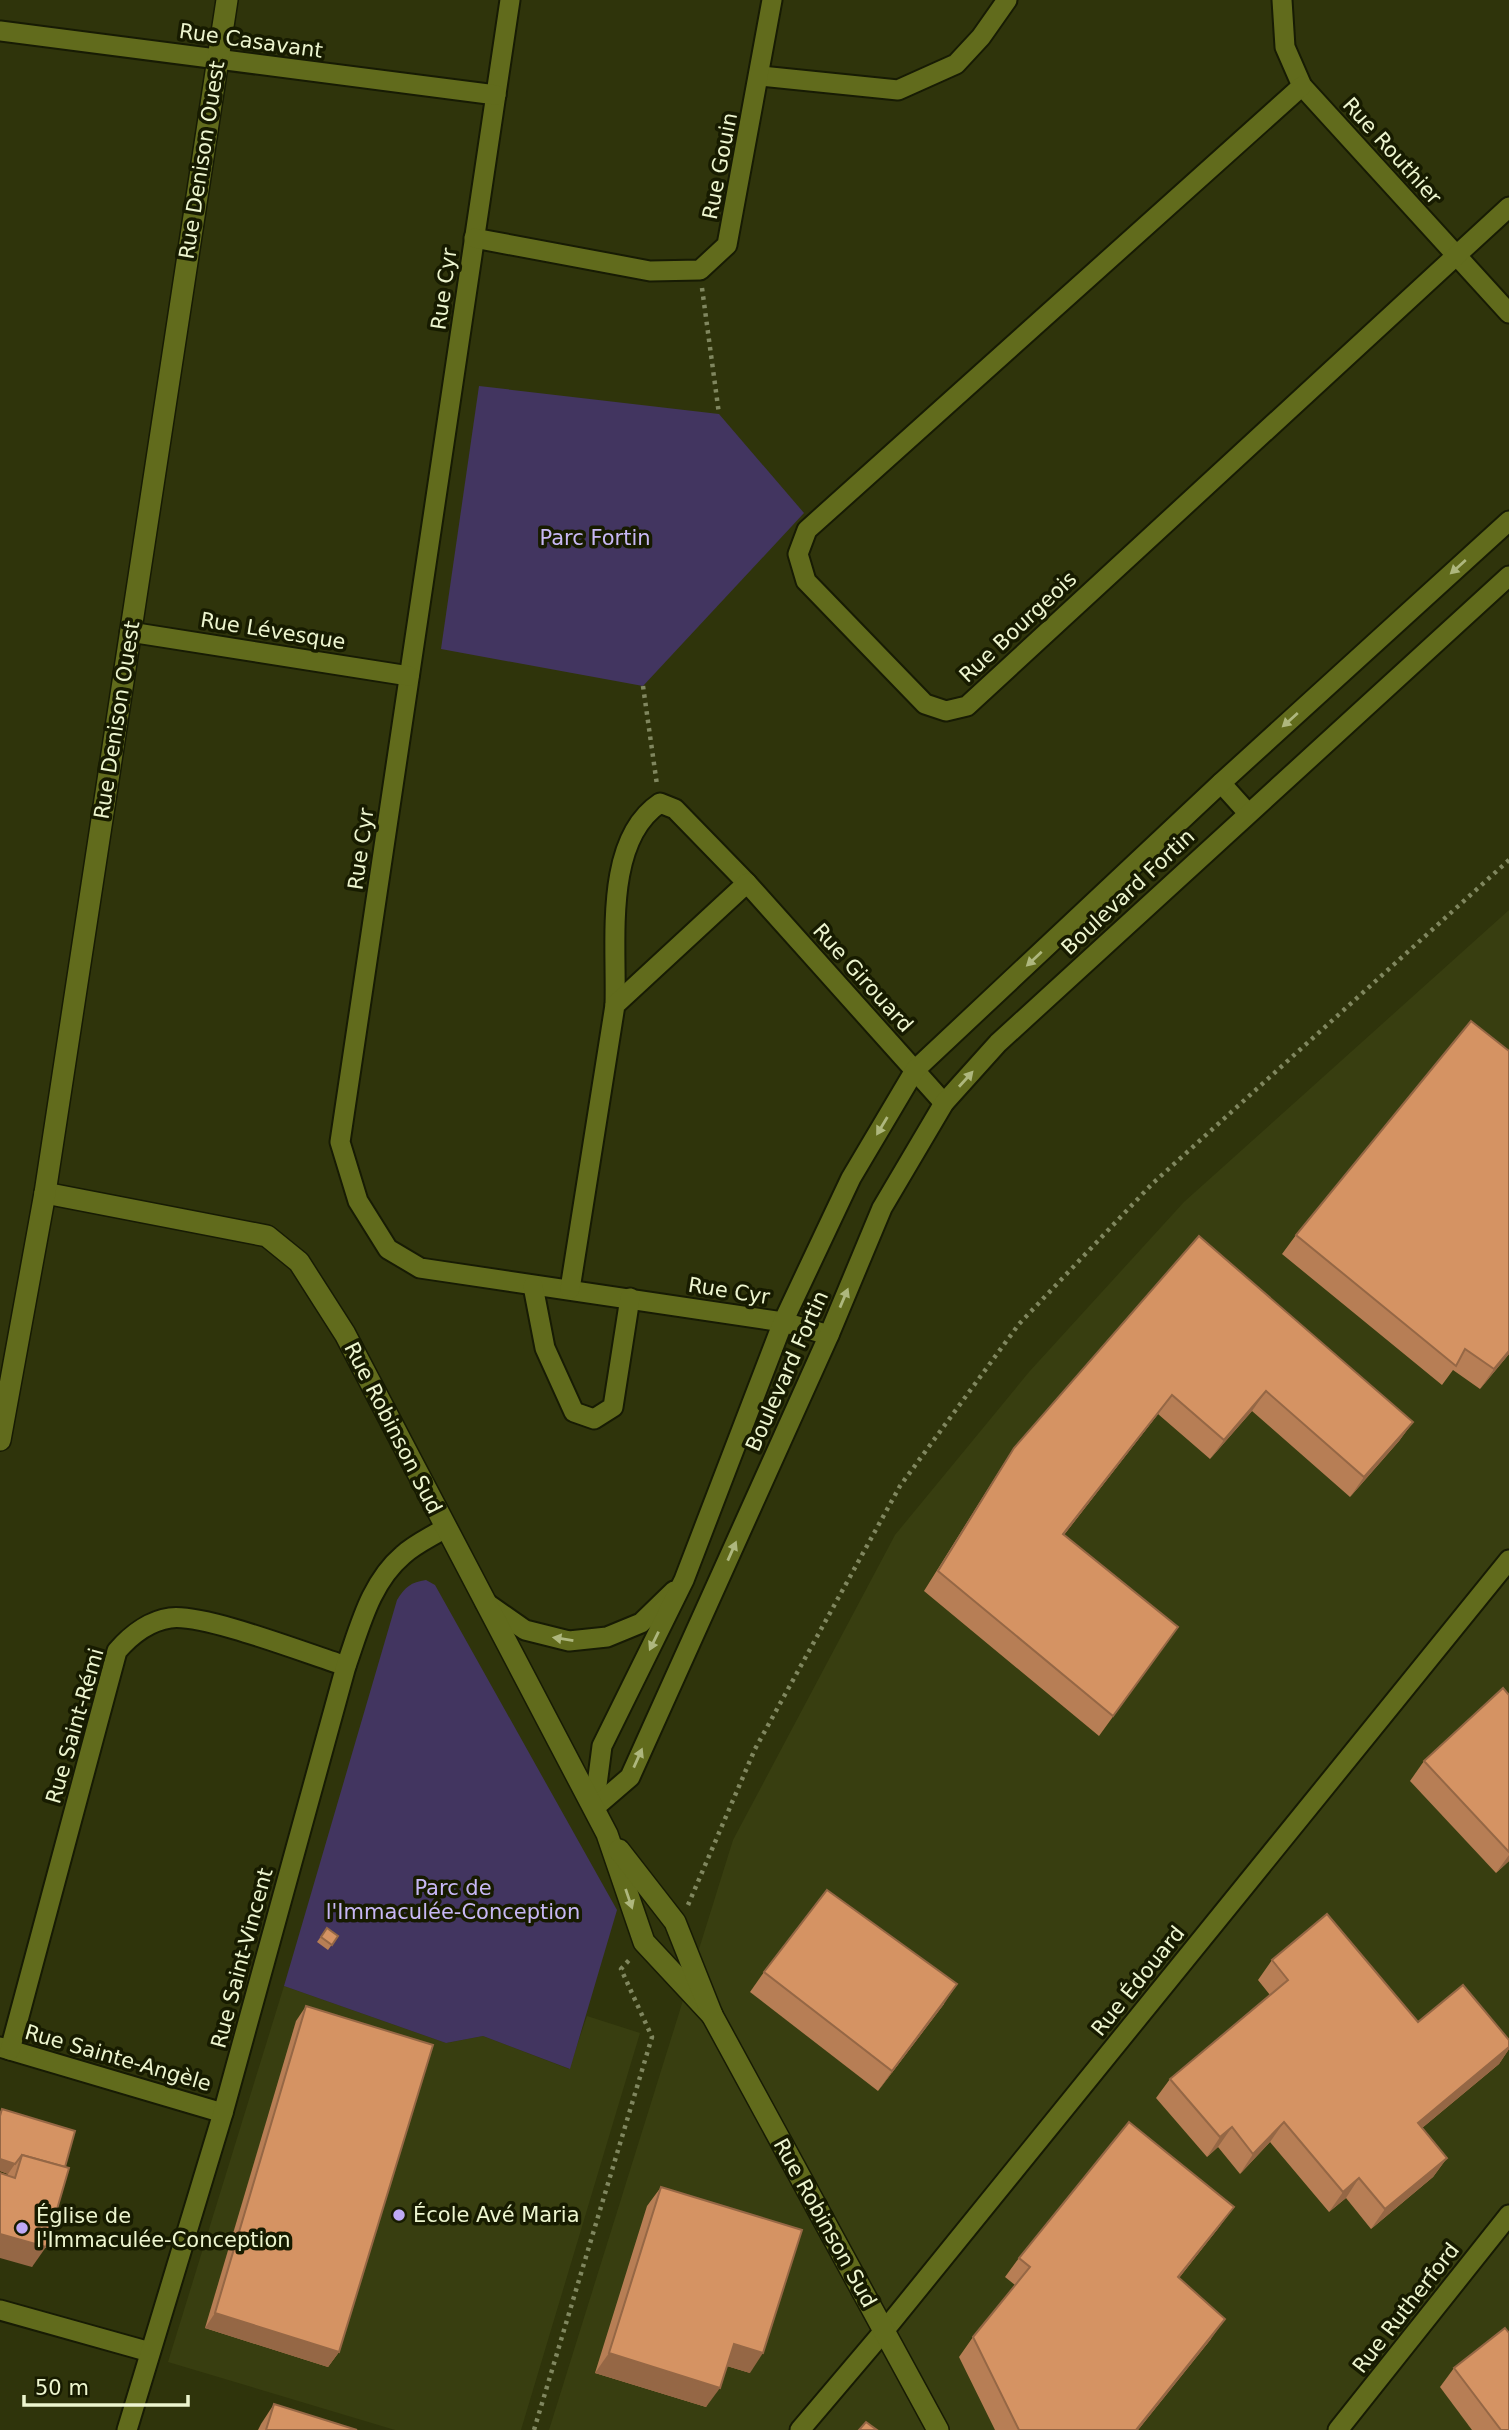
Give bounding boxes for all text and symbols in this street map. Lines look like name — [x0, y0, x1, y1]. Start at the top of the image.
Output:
street label: Rue Casavant — [178, 19, 324, 63]
street label: Rue Denison Ouest — [174, 59, 230, 261]
street label: Rue Routhier — [1338, 93, 1446, 210]
street label: Rue Gouin — [698, 111, 742, 221]
street label: Rue Cyr — [426, 246, 462, 331]
park label: Parc Fortin — [539, 526, 651, 550]
one-way arrow — [1450, 559, 1467, 574]
street label: Rue Bourgeois — [955, 567, 1081, 687]
street label: Rue Lévesque — [199, 608, 347, 654]
street label: Rue Denison Ouest — [89, 619, 145, 821]
one-way arrow — [1281, 712, 1299, 728]
street label: Rue Cyr — [343, 806, 379, 891]
street label: Boulevard Fortin — [1057, 824, 1199, 960]
street label: Rue Girouard — [808, 919, 918, 1037]
one-way arrow — [1026, 950, 1043, 966]
one-way arrow — [957, 1071, 973, 1088]
one-way arrow — [876, 1116, 888, 1135]
street label: Rue Cyr — [686, 1273, 772, 1309]
street label: Boulevard Fortin — [741, 1287, 833, 1455]
one-way arrow — [838, 1288, 850, 1308]
street label: Rue Robinson Sud — [339, 1338, 447, 1518]
one-way arrow — [726, 1541, 738, 1561]
one-way arrow — [648, 1631, 660, 1651]
one-way arrow — [552, 1633, 574, 1644]
street label: Rue Saint-Rémi — [41, 1646, 109, 1806]
one-way arrow — [632, 1748, 644, 1768]
street label: Rue Saint-Vincent — [206, 1865, 278, 2051]
park label: Parc de l'Immaculée-Conception — [326, 1876, 580, 1924]
one-way arrow — [624, 1888, 635, 1909]
street label: Rue Édouard — [1086, 1921, 1189, 2041]
street label: Rue Sainte-Angèle — [22, 2020, 214, 2096]
street label: Rue Robinson Sud — [769, 2134, 881, 2312]
place label: École Avé Maria — [413, 2202, 580, 2227]
place label: Église de l'Immaculée-Conception — [36, 2203, 291, 2252]
marker: École Avé Maria — [391, 2207, 407, 2223]
marker: Église de l'Immaculée-Conception — [14, 2220, 30, 2236]
street label: Rue Rutherford — [1348, 2238, 1464, 2378]
scale bar — [24, 2364, 189, 2408]
text: 50 m — [35, 2376, 89, 2400]

